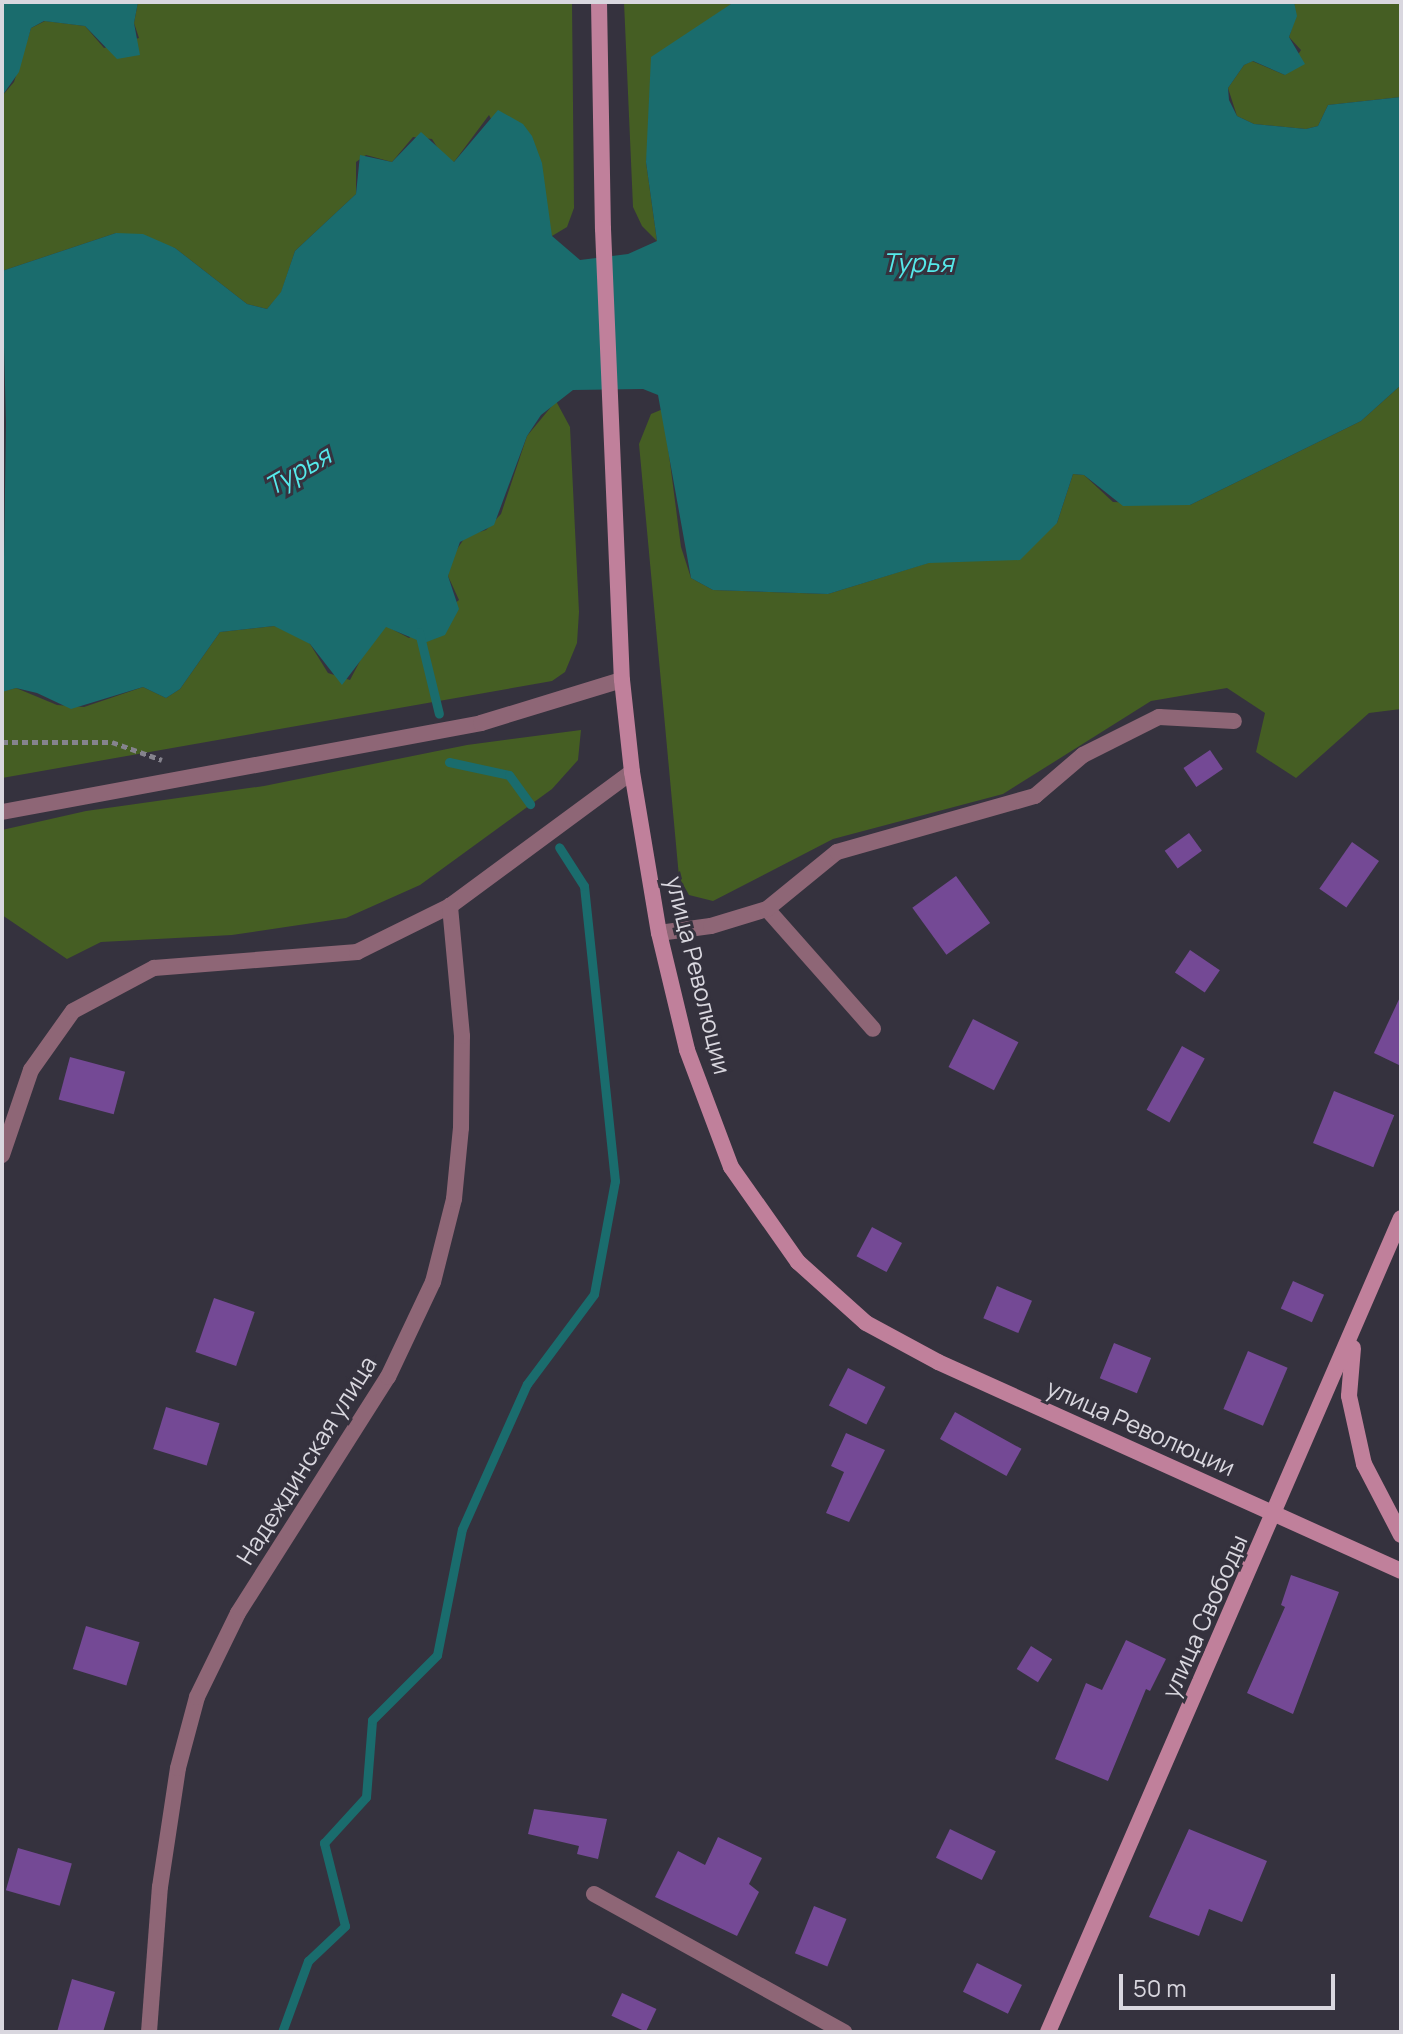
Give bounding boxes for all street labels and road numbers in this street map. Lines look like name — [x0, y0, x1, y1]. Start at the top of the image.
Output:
street label: улица Революции — [660, 873, 738, 1077]
street label: Надеждинская улица — [230, 1350, 382, 1570]
street label: улица Революции — [1042, 1373, 1240, 1481]
street label: улица Свободы — [1155, 1530, 1253, 1702]

